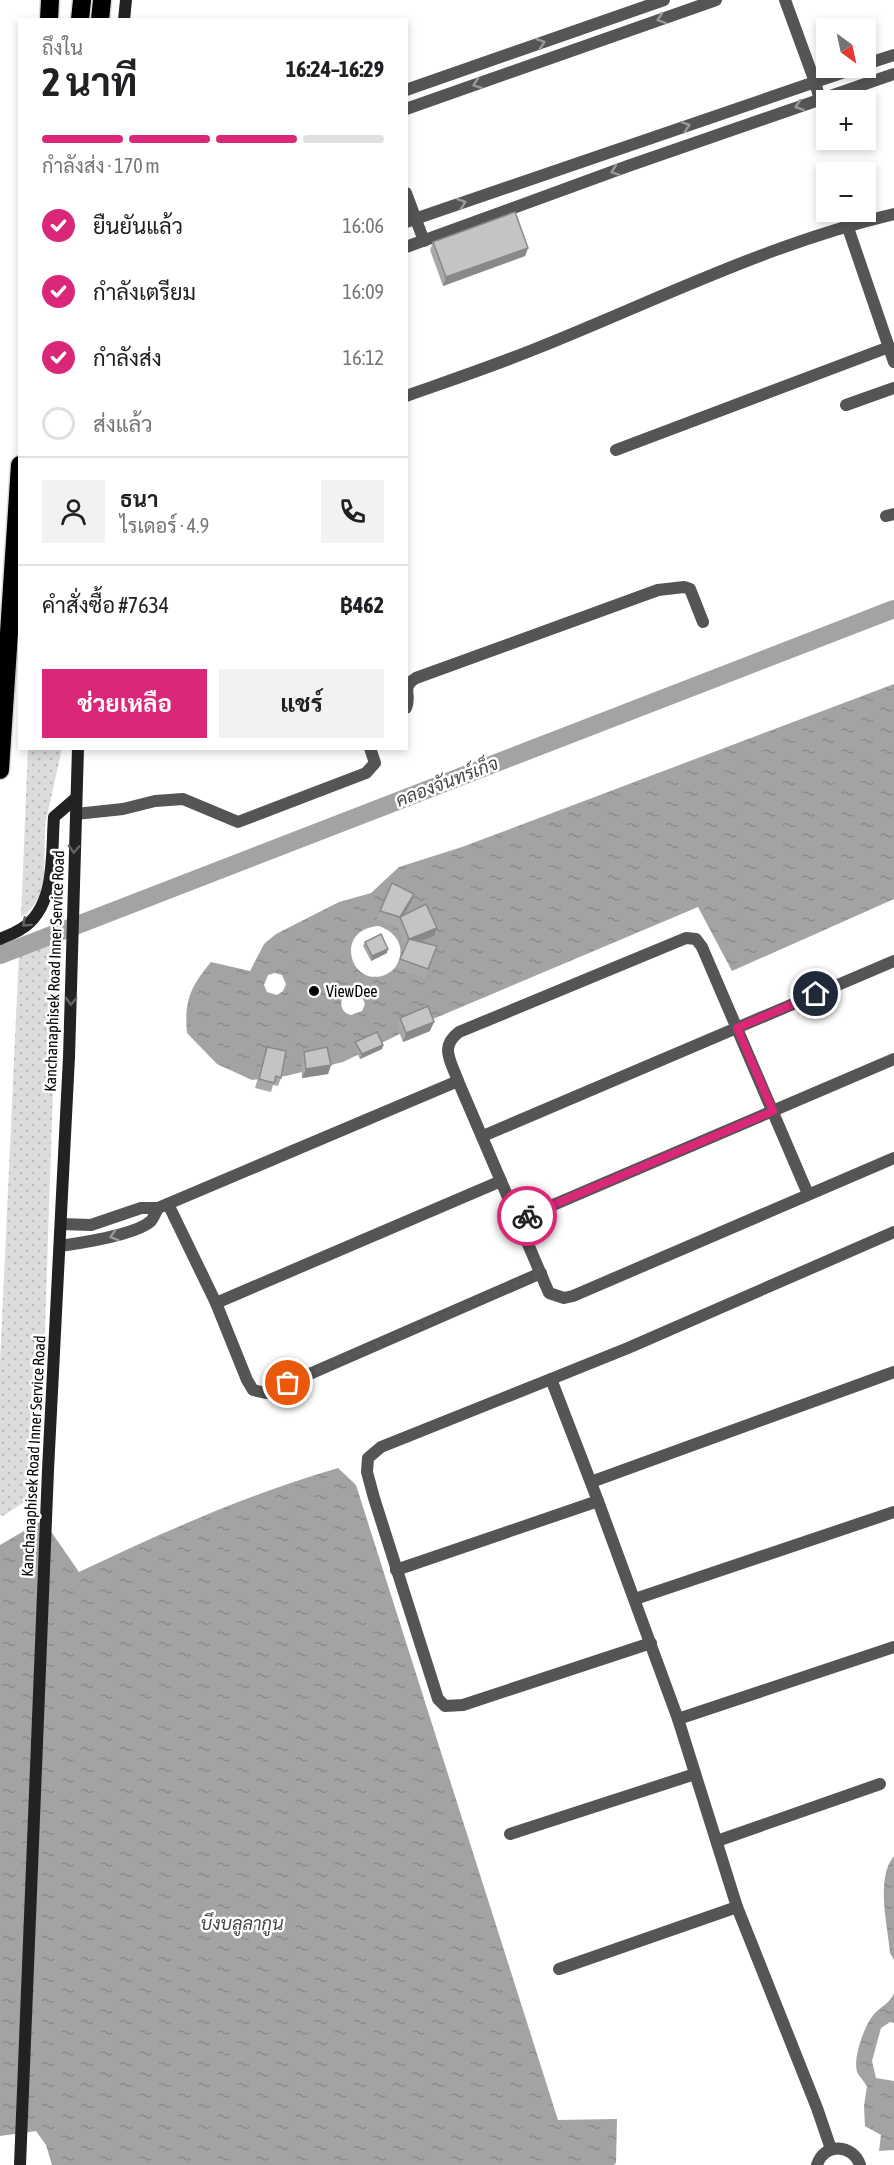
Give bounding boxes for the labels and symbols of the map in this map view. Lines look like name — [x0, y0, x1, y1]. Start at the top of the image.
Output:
one-way arrow — [656, 12, 667, 25]
north arrow — [816, 18, 876, 78]
one-way arrow — [535, 38, 546, 50]
one-way arrow — [472, 76, 483, 89]
one-way arrow — [794, 99, 805, 112]
one-way arrow — [680, 120, 691, 133]
one-way arrow — [610, 164, 621, 176]
one-way arrow — [456, 198, 467, 210]
water label: คลองจันทร์เก็จ — [392, 750, 501, 811]
one-way arrow — [68, 844, 81, 853]
street label: Kanchanaphisek Road Inner Service Road — [41, 850, 68, 1092]
one-way arrow — [23, 916, 33, 927]
pin — [790, 968, 841, 1019]
place label: ViewDee — [326, 982, 378, 1000]
marker: ViewDee — [307, 984, 321, 998]
one-way arrow — [65, 997, 78, 1006]
courier — [497, 1186, 557, 1246]
one-way arrow — [109, 1229, 120, 1241]
street label: Kanchanaphisek Road Inner Service Road — [18, 1335, 49, 1577]
pin — [262, 1357, 313, 1408]
water label: บึงบลูลากูน — [201, 1912, 284, 1937]

